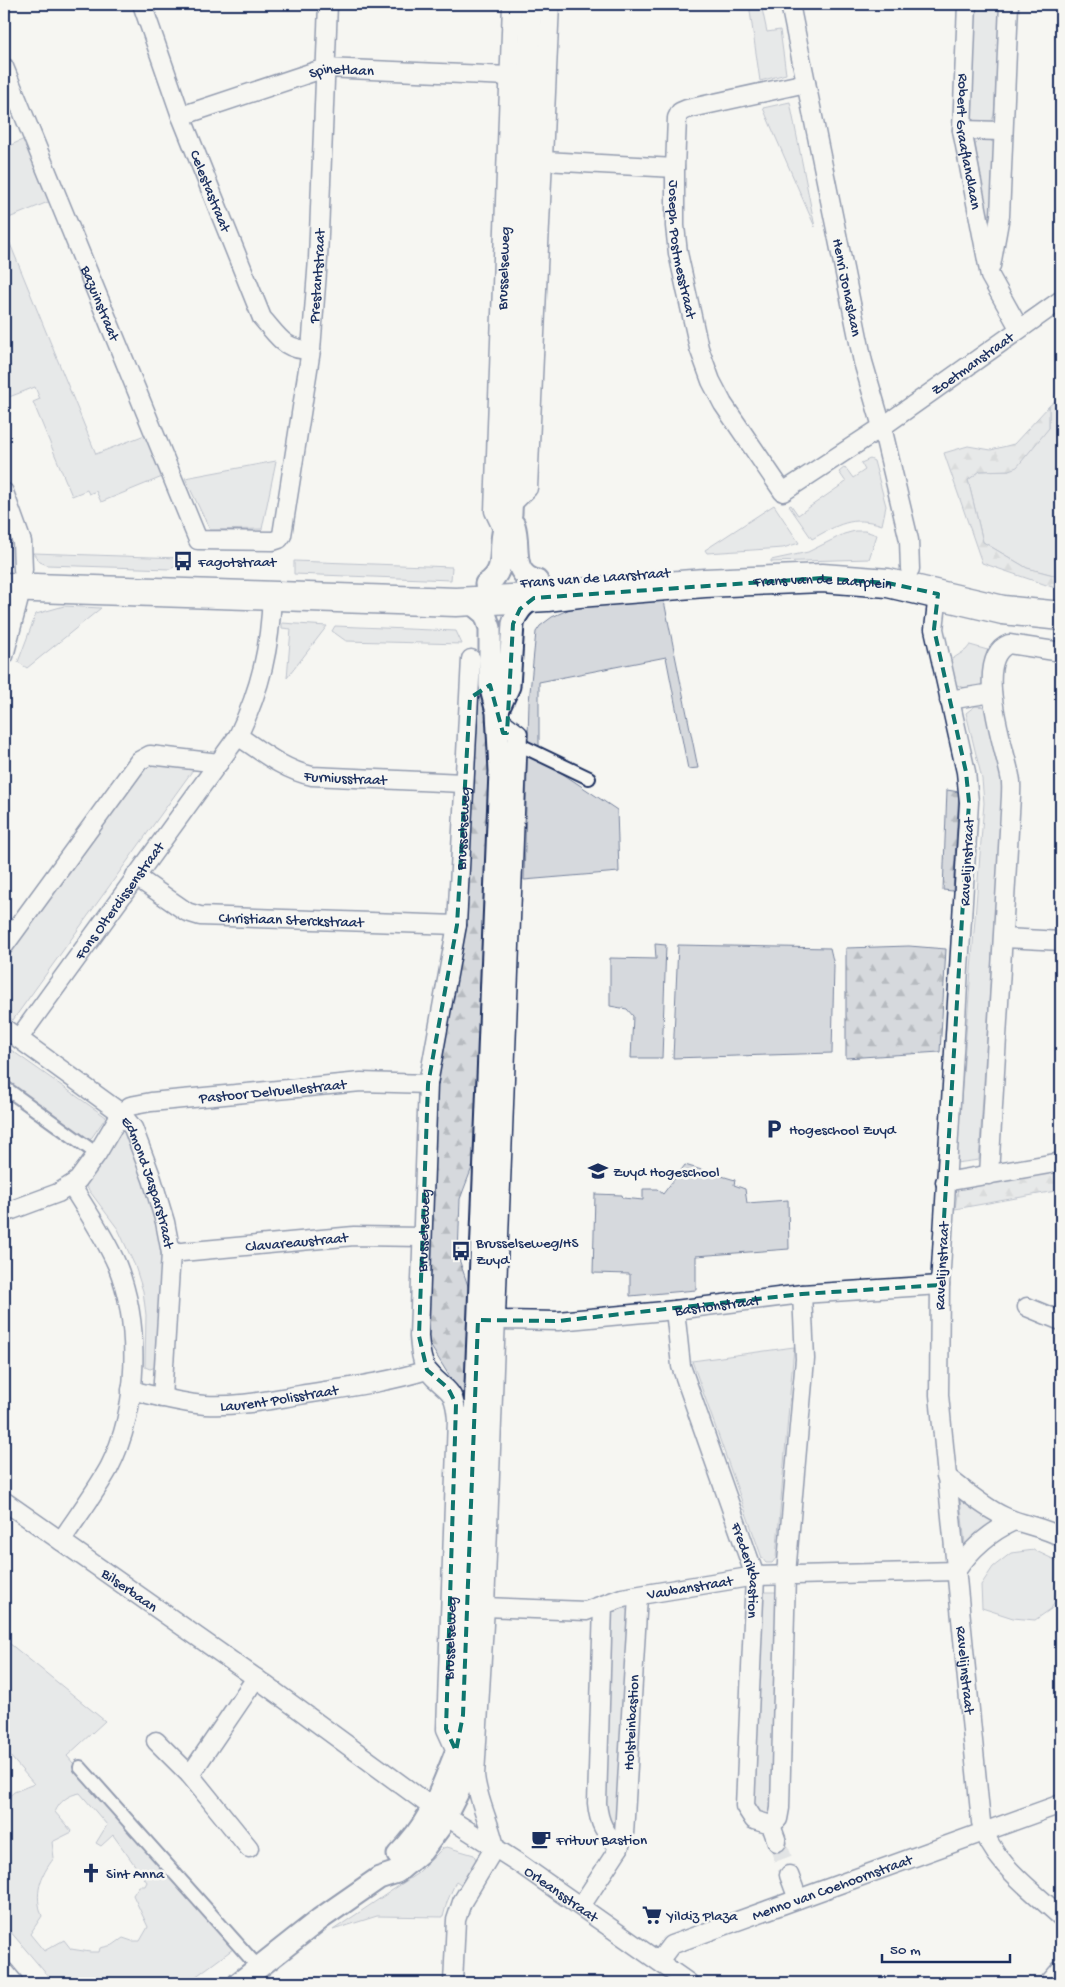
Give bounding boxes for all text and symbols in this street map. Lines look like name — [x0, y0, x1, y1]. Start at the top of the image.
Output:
street label: Spinetlaan — [307, 61, 374, 84]
street label: Robert Graaflandlaan — [951, 73, 984, 211]
street label: Celestastraat — [185, 148, 234, 237]
street label: Joseph Postmesstraat — [664, 180, 700, 322]
street label: Brusselseweg — [494, 226, 515, 311]
street label: Prestantstraat — [306, 227, 330, 325]
street label: Henri Jonaslaan — [827, 237, 865, 338]
street label: Bazuinstraat — [75, 262, 123, 346]
street label: Zoetmanstraat — [928, 328, 1020, 400]
bus stop icon: Fagotstraat — [172, 550, 194, 572]
place label: Fagotstraat — [197, 554, 278, 572]
street label: Frans van de Laarstraat — [518, 565, 673, 593]
street label: Frans van de Laarplein — [752, 571, 894, 595]
street label: Furniusstraat — [300, 767, 389, 791]
street label: Brusselseweg — [453, 786, 475, 872]
street label: Ravelijnstraat — [957, 816, 979, 907]
street label: Fons Olterdissenstraat — [71, 838, 170, 965]
street label: Christiaan Sterckstraat — [218, 910, 366, 933]
street label: Pastoor Delruellestraat — [197, 1076, 349, 1108]
street label: Edmond Jasparstraat — [116, 1113, 177, 1252]
parking icon: Hogeschool Zuyd — [763, 1118, 785, 1140]
place label: Hogeschool Zuyd — [789, 1122, 897, 1140]
school or university icon: Zuyd Hogeschool — [587, 1160, 609, 1182]
place label: Zuyd Hogeschool — [613, 1164, 720, 1182]
street label: Brusselseweg — [414, 1189, 435, 1274]
street label: Ravelijnstraat — [932, 1220, 954, 1311]
street label: Clavareaustraat — [245, 1229, 351, 1257]
place label: Brusselseweg/HS Zuyd — [475, 1235, 578, 1270]
bus stop icon: Brusselseweg/HS Zuyd — [450, 1240, 472, 1262]
street label: Bastionstraat — [673, 1292, 763, 1321]
street label: Laurent Polisstraat — [220, 1382, 341, 1416]
street label: Frederikbastion — [726, 1520, 762, 1619]
street label: Bilserbaan — [96, 1565, 160, 1617]
street label: Vaubanstraat — [645, 1572, 736, 1605]
street label: Brusselseweg — [441, 1596, 462, 1681]
street label: Ravelijnstraat — [951, 1625, 978, 1717]
street label: Holsteinbastion — [621, 1674, 644, 1771]
cafe icon: Frituur Bastion — [530, 1828, 552, 1850]
place label: Frituur Bastion — [555, 1832, 647, 1850]
street label: Menno van Coehoornstraat — [750, 1851, 917, 1926]
church icon: Sint Anna — [80, 1862, 102, 1884]
street label: Orleansstraat — [520, 1863, 602, 1928]
place label: Sint Anna — [106, 1866, 165, 1884]
supermarket icon: Yildiz Plaza — [641, 1904, 663, 1926]
place label: Yildiz Plaza — [665, 1908, 738, 1926]
scale bar — [882, 1932, 1010, 1964]
text: 50 m — [890, 1942, 921, 1960]

